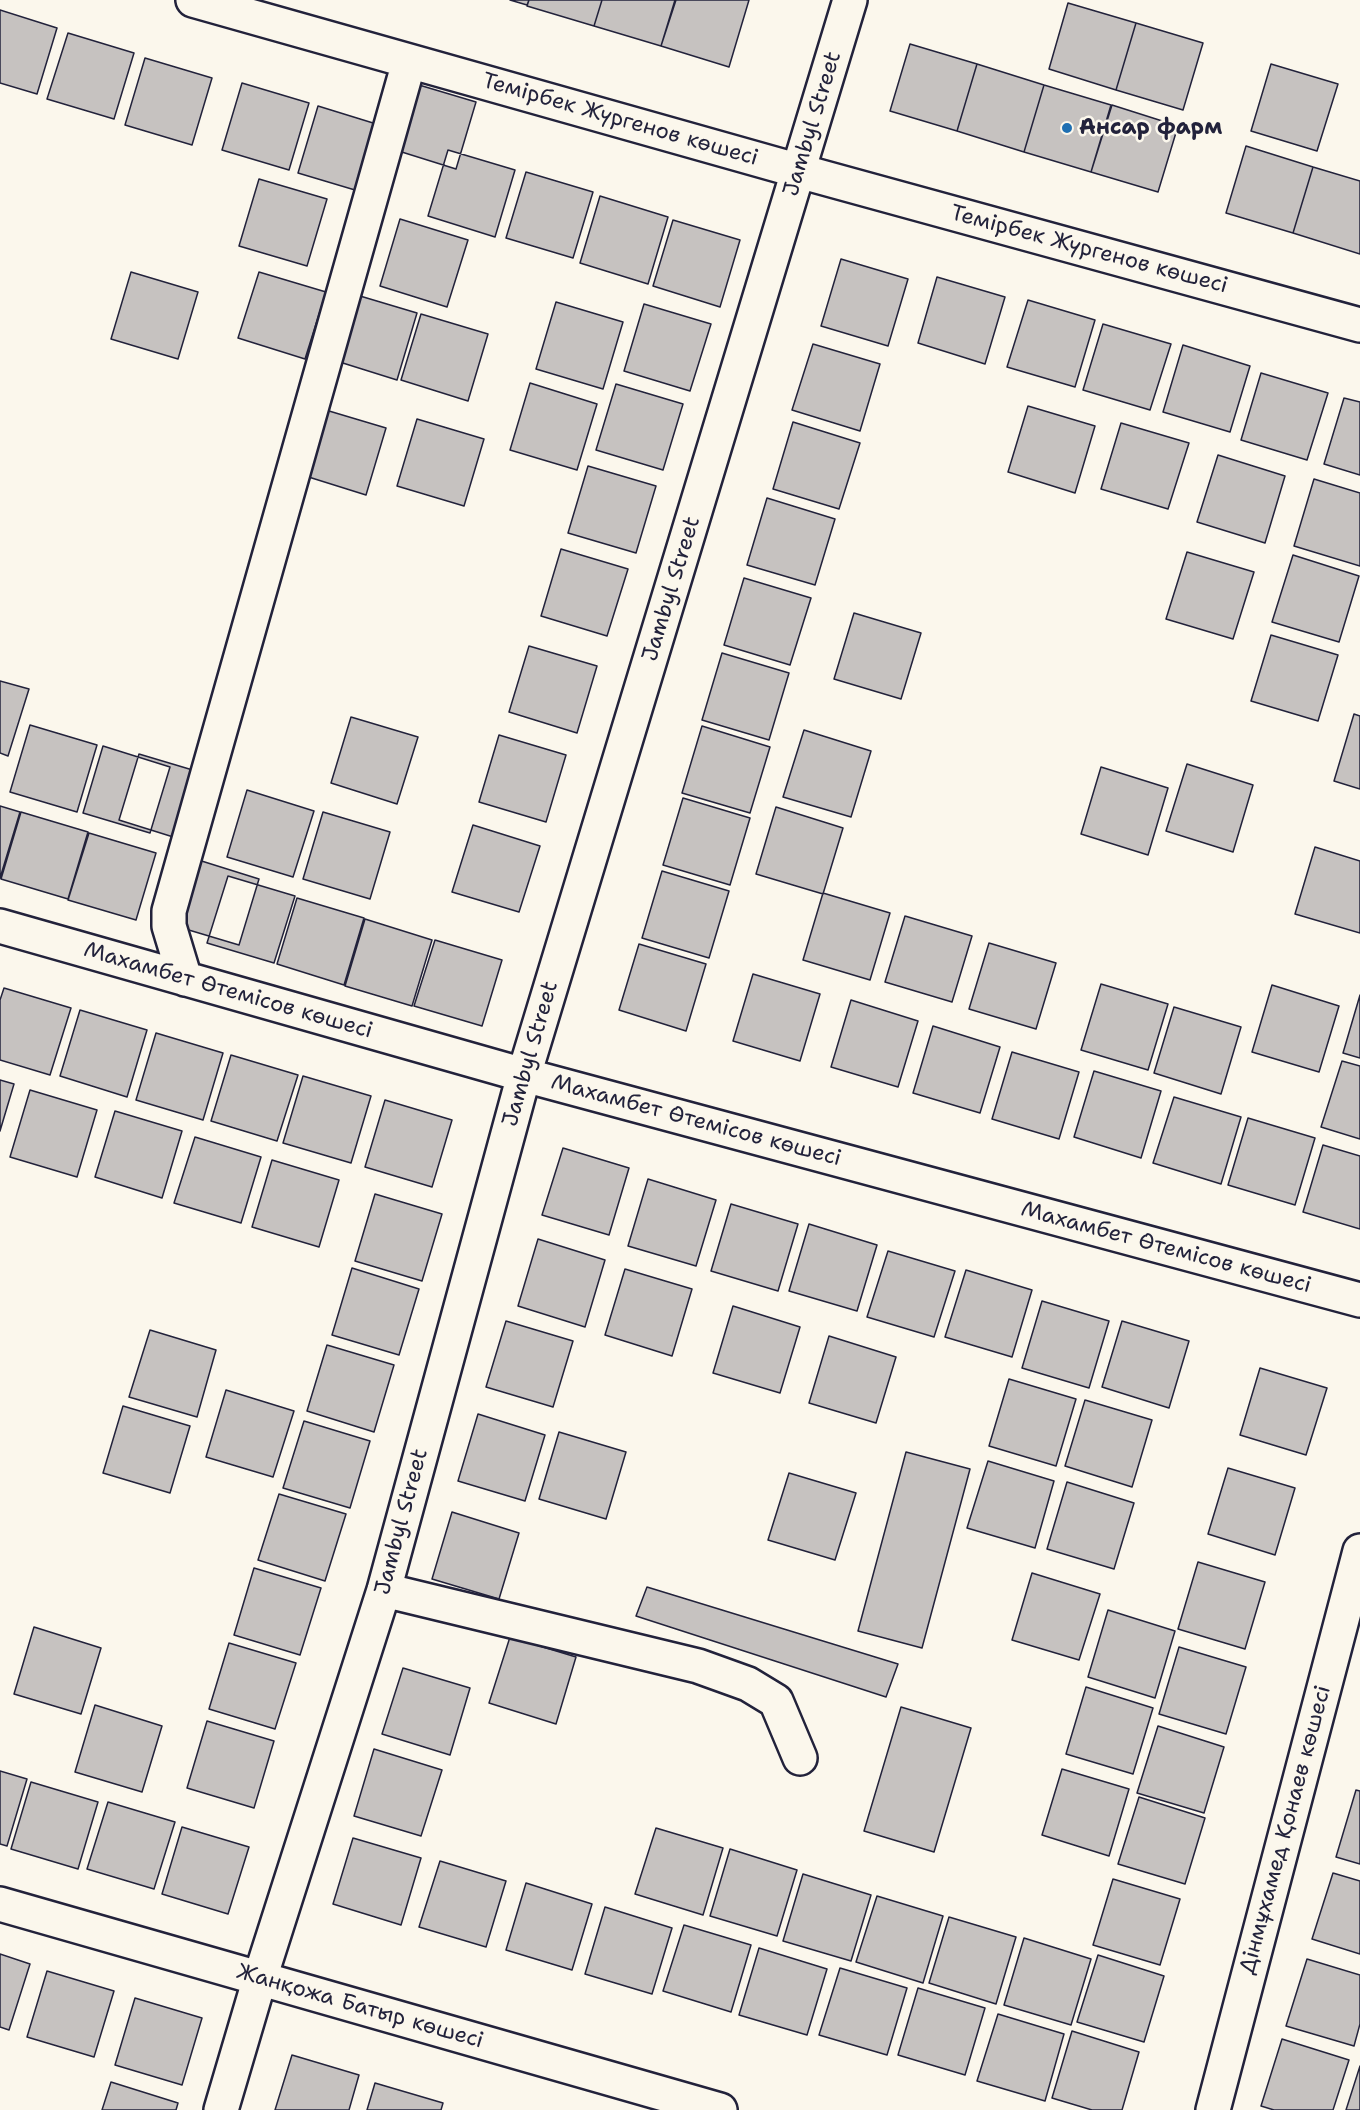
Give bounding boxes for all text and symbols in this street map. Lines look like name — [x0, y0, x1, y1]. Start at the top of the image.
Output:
street label: Jambyl Street — [778, 48, 848, 200]
street label: Темірбек Жүргенов көшесі — [479, 68, 761, 172]
place label: Ансар фарм — [1079, 115, 1222, 141]
marker: Ансар фарм — [1060, 121, 1074, 135]
street label: Темірбек Жүргенов көшесі — [948, 200, 1230, 300]
street label: Jambyl Street — [637, 513, 707, 665]
street label: Махамбет Өтемісов көшесі — [81, 937, 375, 1045]
street label: Jambyl Street — [498, 978, 564, 1130]
street label: Махамбет Өтемісов көшесі — [548, 1070, 844, 1172]
street label: Махамбет Өтемісов көшесі — [1018, 1197, 1314, 1299]
street label: Jambyl Street — [370, 1446, 434, 1598]
street label: Дінмұхамед Қонаев көшесі — [1235, 1683, 1337, 1977]
street label: Жанқожа Батыр көшесі — [234, 1959, 486, 2055]

